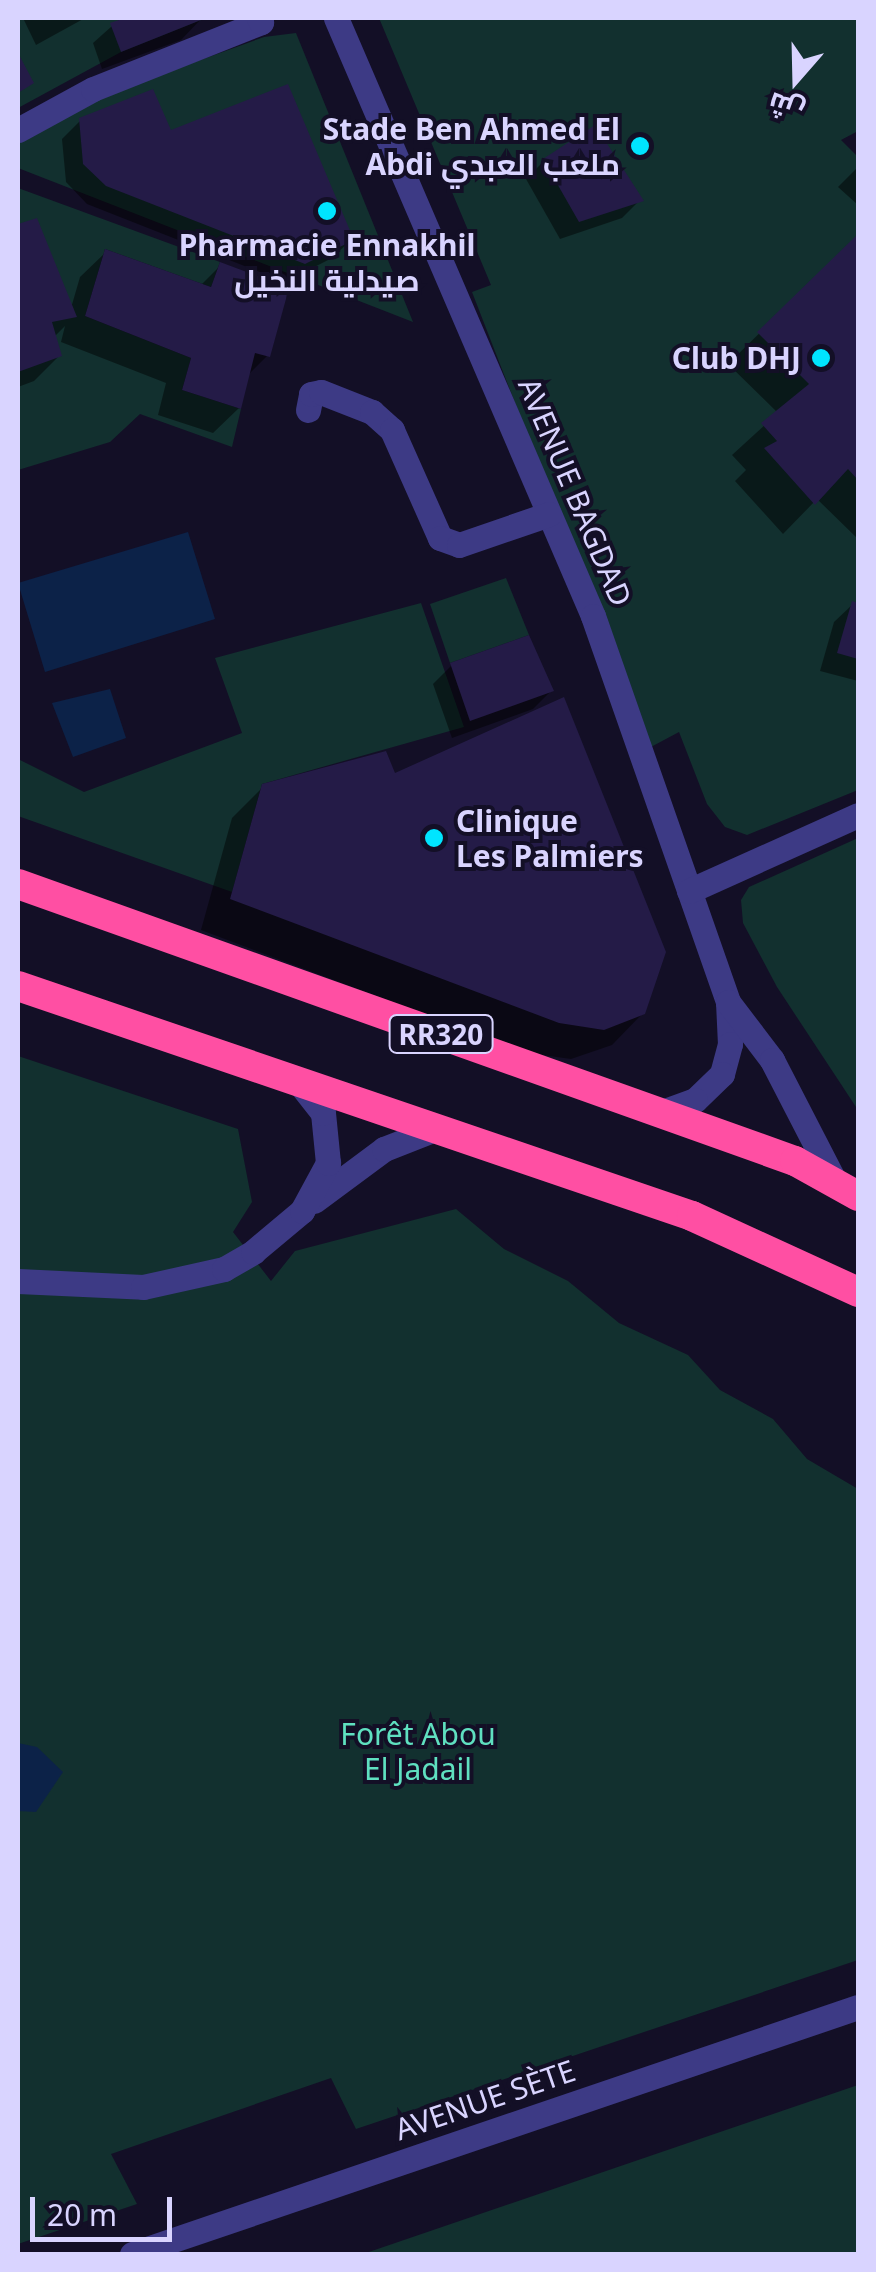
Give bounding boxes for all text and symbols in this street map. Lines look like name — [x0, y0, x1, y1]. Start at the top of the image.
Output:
north arrow — [746, 30, 846, 130]
text: ش — [762, 84, 809, 132]
place label: Stade Ben Ahmed El Abdi ملعب العبدي — [323, 111, 620, 182]
marker: Stade Ben Ahmed El Abdi ملعب العبدي — [629, 135, 651, 157]
marker: Pharmacie Ennakhil صيدلية النخيل — [316, 200, 338, 222]
place label: Pharmacie Ennakhil صيدلية النخيل — [179, 227, 475, 298]
place label: Club DHJ — [672, 340, 801, 376]
marker: Club DHJ — [810, 347, 832, 369]
street label: AVENUE BAGDAD — [511, 373, 639, 611]
place label: Clinique Les Palmiers — [456, 803, 644, 874]
marker: Clinique Les Palmiers — [421, 825, 447, 851]
road number: RR320 — [388, 1011, 494, 1057]
park label: Forêt Abou El Jadail — [340, 1716, 496, 1786]
street label: AVENUE SÈTE — [390, 2052, 580, 2148]
scale bar — [35, 2177, 178, 2239]
text: 20 m — [47, 2194, 117, 2235]

